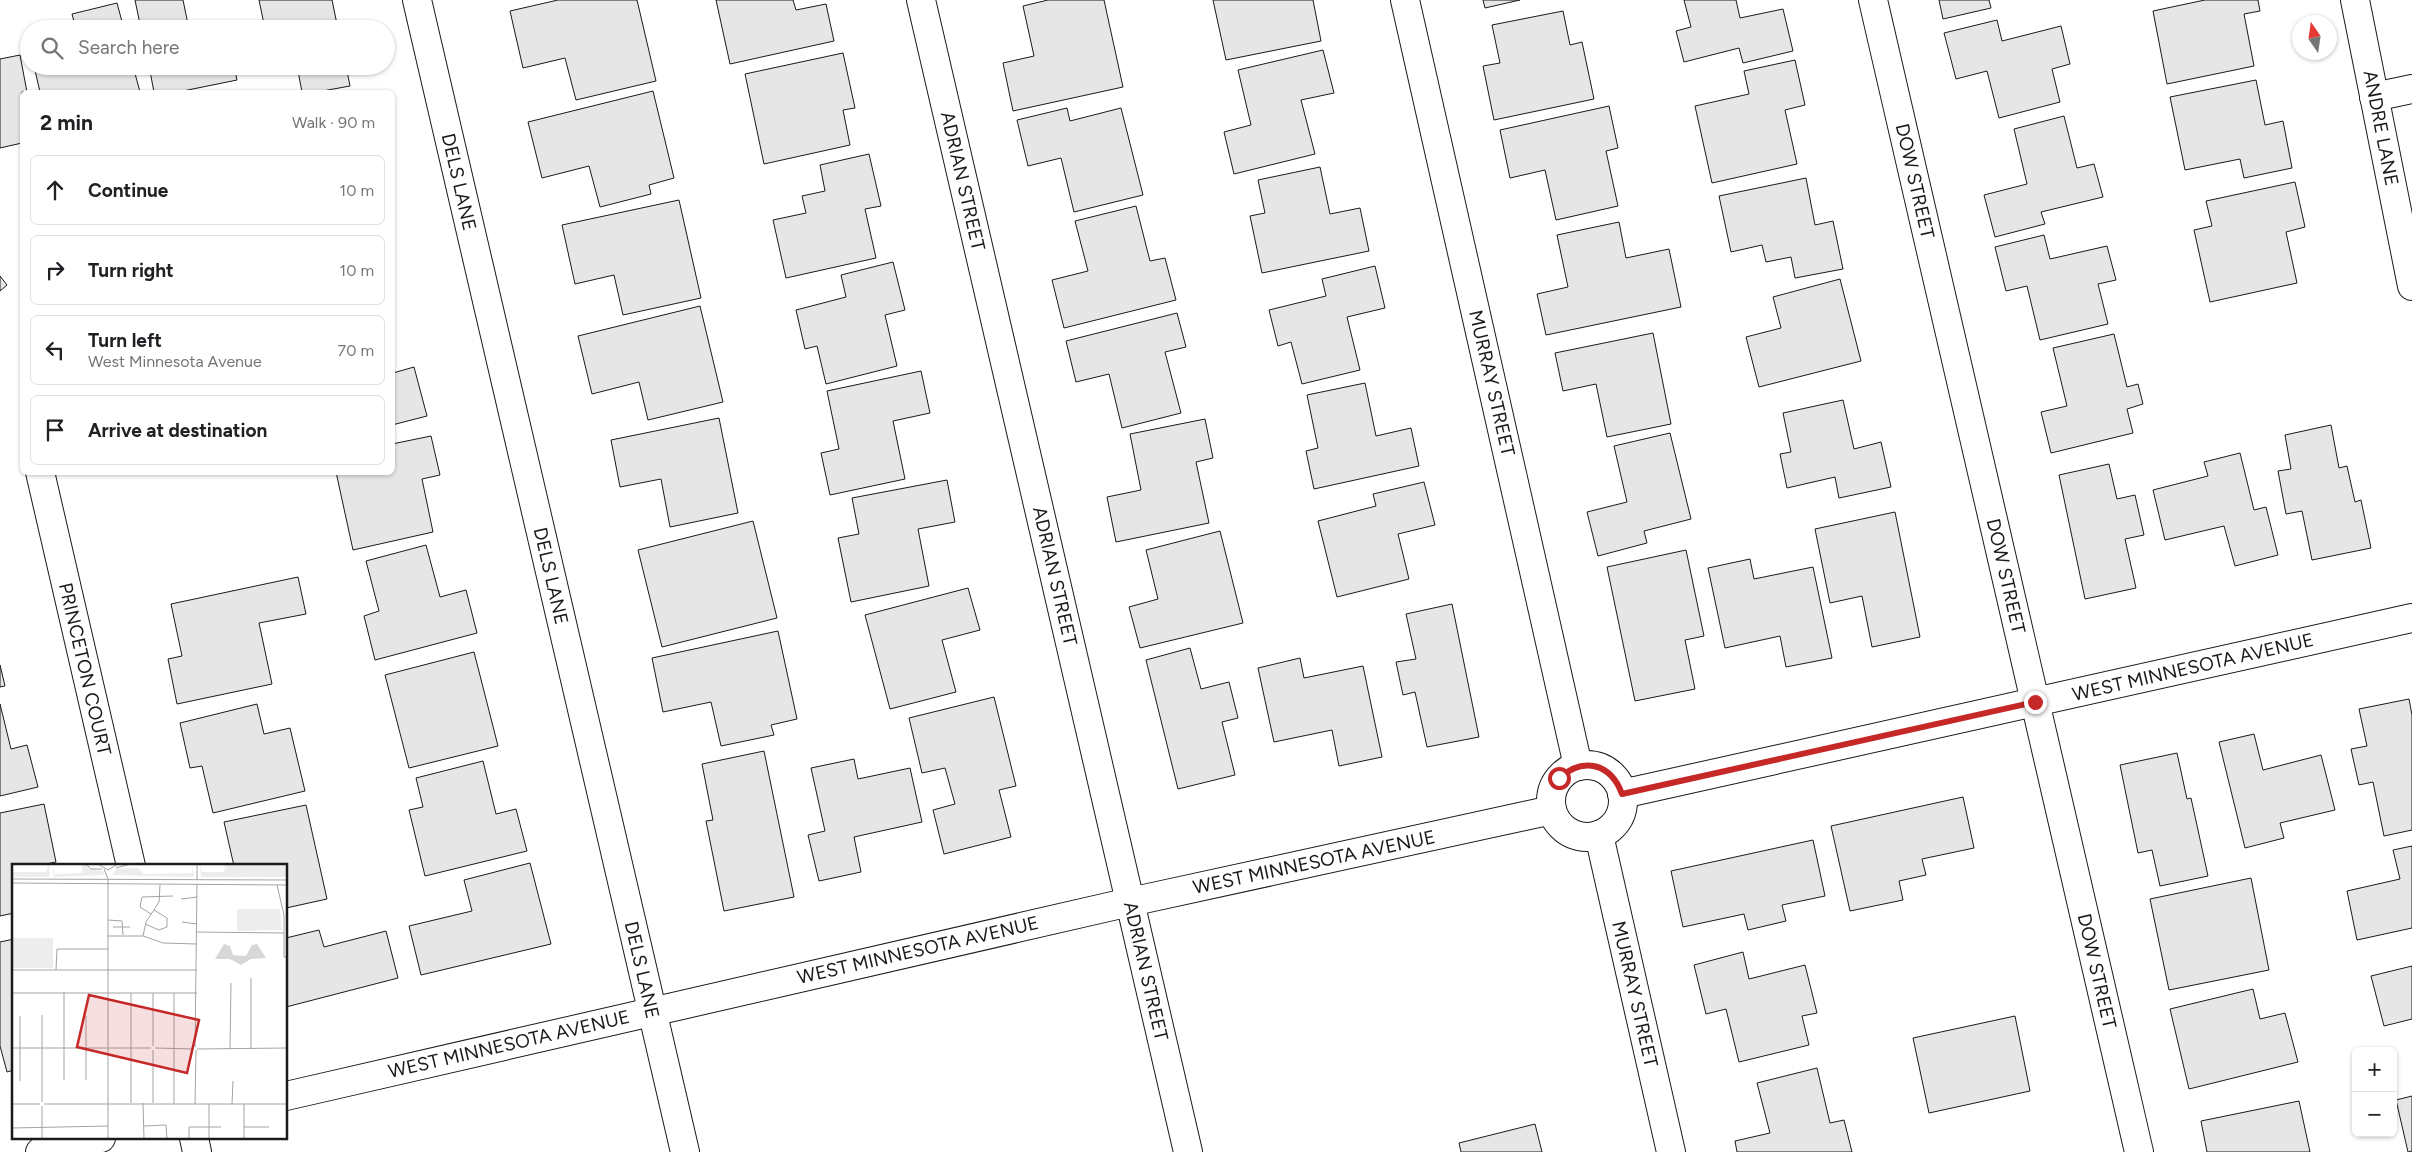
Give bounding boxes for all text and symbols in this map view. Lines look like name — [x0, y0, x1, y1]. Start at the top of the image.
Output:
north arrow — [2292, 15, 2337, 60]
search box — [20, 20, 395, 75]
icon: search — [38, 34, 66, 62]
text: Search here — [78, 36, 180, 59]
street label: ANDRE LANE — [2359, 68, 2403, 188]
street label: ADRIAN STREET — [936, 109, 990, 253]
text: 2 min — [40, 110, 93, 135]
text: Walk · 90 m — [292, 113, 375, 132]
street label: DOW STREET — [1891, 121, 1940, 241]
street label: DELS LANE — [437, 131, 481, 233]
icon: ahead — [41, 176, 69, 204]
text: Continue — [88, 179, 168, 202]
text: 10 m — [340, 181, 374, 200]
icon: right — [41, 256, 69, 284]
text: Turn right — [88, 259, 174, 282]
text: 10 m — [340, 261, 374, 280]
street label: MURRAY STREET — [1464, 308, 1520, 459]
text: Turn left — [88, 329, 162, 352]
icon: left — [41, 336, 69, 364]
text: 70 m — [338, 341, 374, 360]
text: West Minnesota Avenue — [88, 352, 262, 371]
icon: arrive — [41, 416, 69, 444]
text: Arrive at destination — [88, 419, 267, 442]
street label: ADRIAN STREET — [1028, 504, 1082, 648]
street label: DOW STREET — [1982, 516, 2031, 636]
street label: DELS LANE — [529, 525, 573, 627]
street label: PRINCETON COURT — [54, 580, 116, 758]
street label: WEST MINNESOTA AVENUE — [2070, 628, 2316, 706]
route end — [2024, 691, 2047, 714]
route start — [1548, 767, 1571, 790]
street label: WEST MINNESOTA AVENUE — [1191, 825, 1437, 899]
inset map — [12, 864, 288, 1140]
street label: ADRIAN STREET — [1119, 899, 1173, 1043]
street label: WEST MINNESOTA AVENUE — [795, 911, 1041, 989]
street label: DOW STREET — [2073, 911, 2122, 1031]
street label: DELS LANE — [620, 919, 664, 1021]
street label: MURRAY STREET — [1607, 919, 1663, 1070]
street label: WEST MINNESOTA AVENUE — [386, 1005, 632, 1083]
map controls — [2352, 1047, 2397, 1137]
button: + — [2352, 1047, 2397, 1092]
button: − — [2352, 1092, 2397, 1137]

